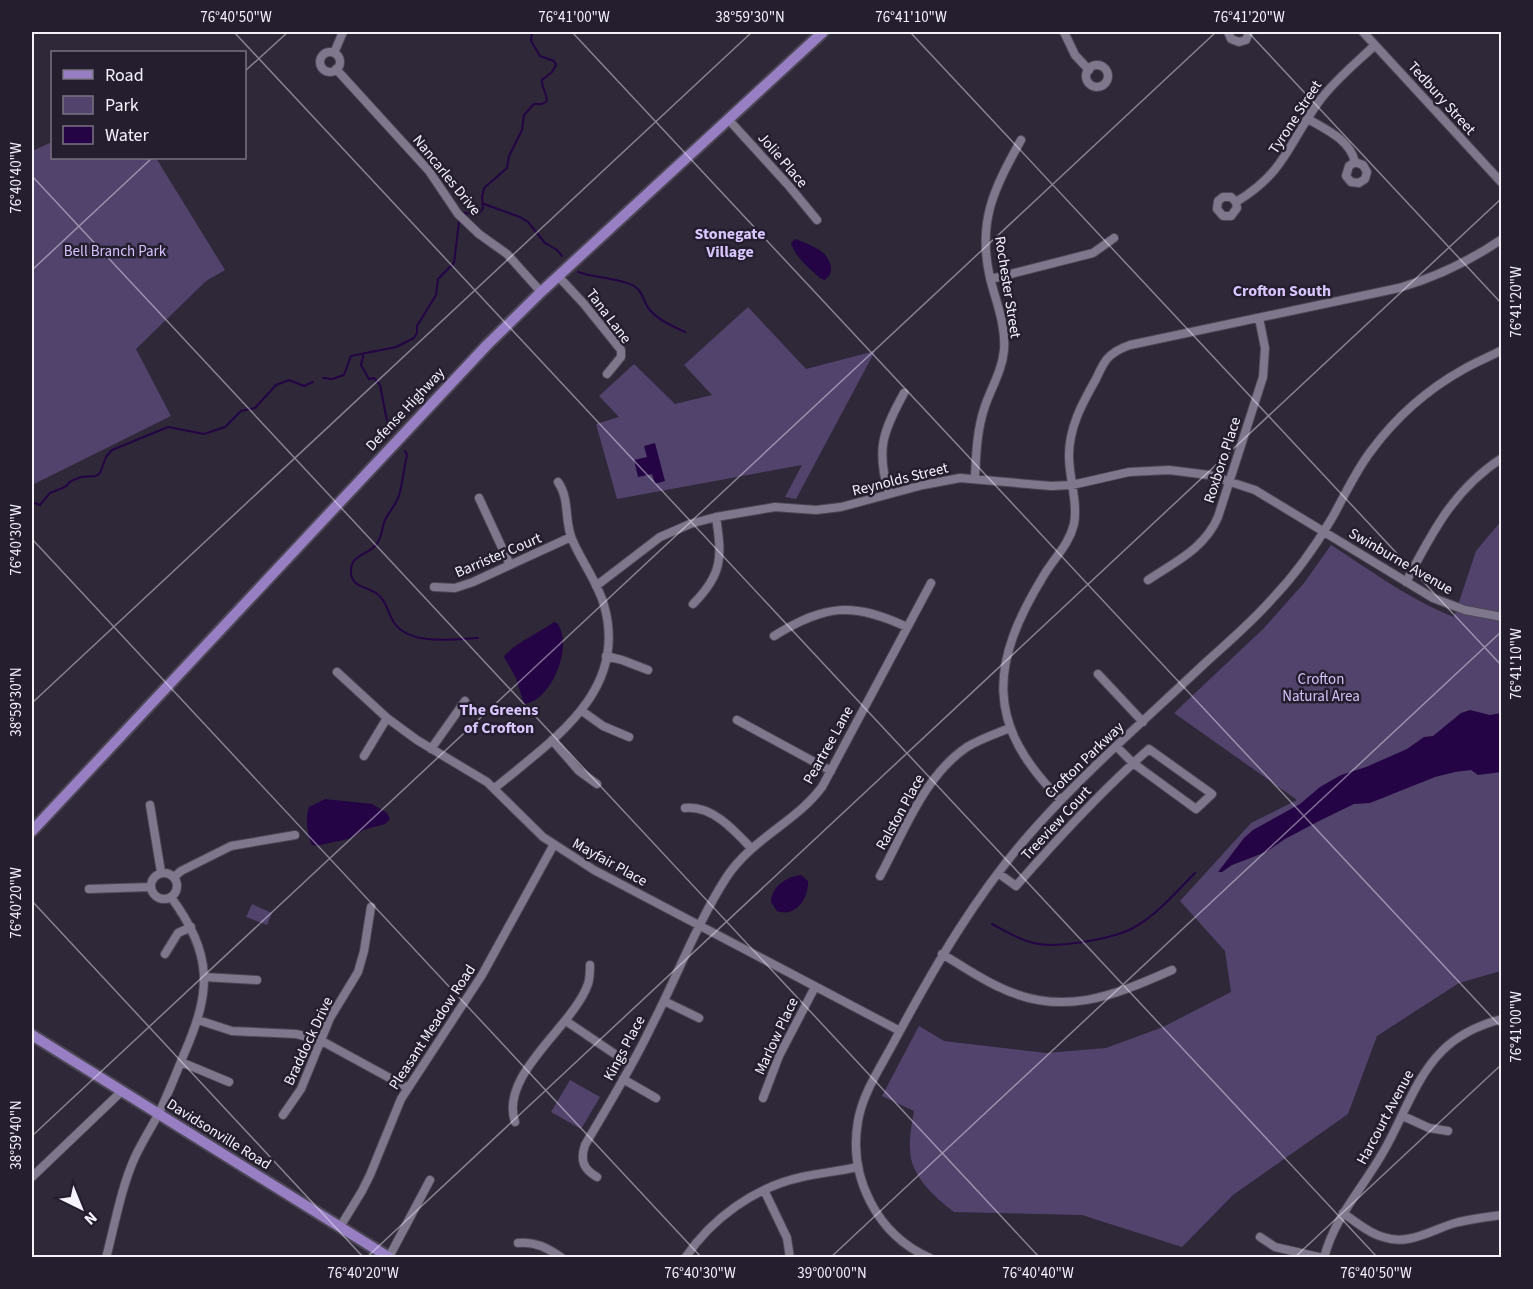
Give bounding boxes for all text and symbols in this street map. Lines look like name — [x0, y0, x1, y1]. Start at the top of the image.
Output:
text: 76°40'50"W — [200, 7, 272, 28]
text: 76°41'00"W — [538, 7, 610, 28]
text: 38°59'30"N — [715, 7, 785, 28]
text: 76°41'10"W — [875, 7, 947, 28]
text: 76°41'20"W — [1213, 7, 1285, 28]
legend — [51, 51, 246, 159]
street label: Tedbury Street — [1403, 57, 1480, 140]
text: Road — [105, 63, 144, 88]
street label: Tyrone Street — [1264, 76, 1327, 158]
text: Park — [105, 93, 139, 118]
text: Water — [105, 123, 149, 148]
street label: Jolie Place — [753, 128, 813, 193]
street label: Nancarles Drive — [408, 131, 486, 220]
text: 76°40'40"W — [6, 142, 27, 214]
district label: Stonegate Village — [695, 223, 765, 263]
street label: Rochester Street — [989, 235, 1026, 340]
park label: Bell Branch Park — [64, 241, 167, 262]
text: 76°41'20"W — [1506, 266, 1527, 338]
district label: Crofton South — [1233, 280, 1331, 302]
street label: Tana Lane — [581, 285, 636, 348]
street label: Defense Highway — [361, 363, 450, 456]
street label: Roxboro Place — [1199, 414, 1246, 506]
street label: Reynolds Street — [850, 457, 950, 502]
text: 76°40'30"W — [6, 504, 27, 576]
street label: Swinburne Avenue — [1345, 523, 1457, 600]
street label: Barrister Court — [452, 528, 545, 583]
text: 76°41'10"W — [1506, 628, 1527, 700]
text: 38°59'30"N — [6, 667, 27, 737]
park label: Crofton Natural Area — [1282, 669, 1360, 707]
district label: The Greens of Crofton — [460, 699, 538, 739]
street label: Peartree Lane — [798, 702, 859, 788]
street label: Crofton Parkway — [1040, 717, 1129, 804]
street label: Ralston Place — [871, 770, 930, 854]
street label: Treeview Court — [1016, 782, 1096, 865]
street label: Mayfair Place — [568, 833, 651, 892]
text: 76°40'20"W — [6, 867, 27, 939]
street label: Pleasant Meadow Road — [384, 961, 481, 1094]
text: 76°41'00"W — [1506, 991, 1527, 1063]
street label: Braddock Drive — [279, 993, 338, 1089]
street label: Marlow Place — [749, 994, 804, 1078]
street label: Kings Place — [598, 1012, 650, 1085]
street label: Harcourt Avenue — [1352, 1066, 1419, 1168]
street label: Davidsonville Road — [163, 1094, 275, 1175]
text: 38°59'40"N — [6, 1100, 27, 1170]
north arrow — [51, 1178, 111, 1238]
text: N — [79, 1207, 102, 1230]
text: 76°40'20"W — [327, 1263, 399, 1284]
text: 76°40'30"W — [664, 1263, 736, 1284]
text: 39°00'00"N — [797, 1263, 867, 1284]
text: 76°40'40"W — [1002, 1263, 1074, 1284]
text: 76°40'50"W — [1340, 1263, 1412, 1284]

